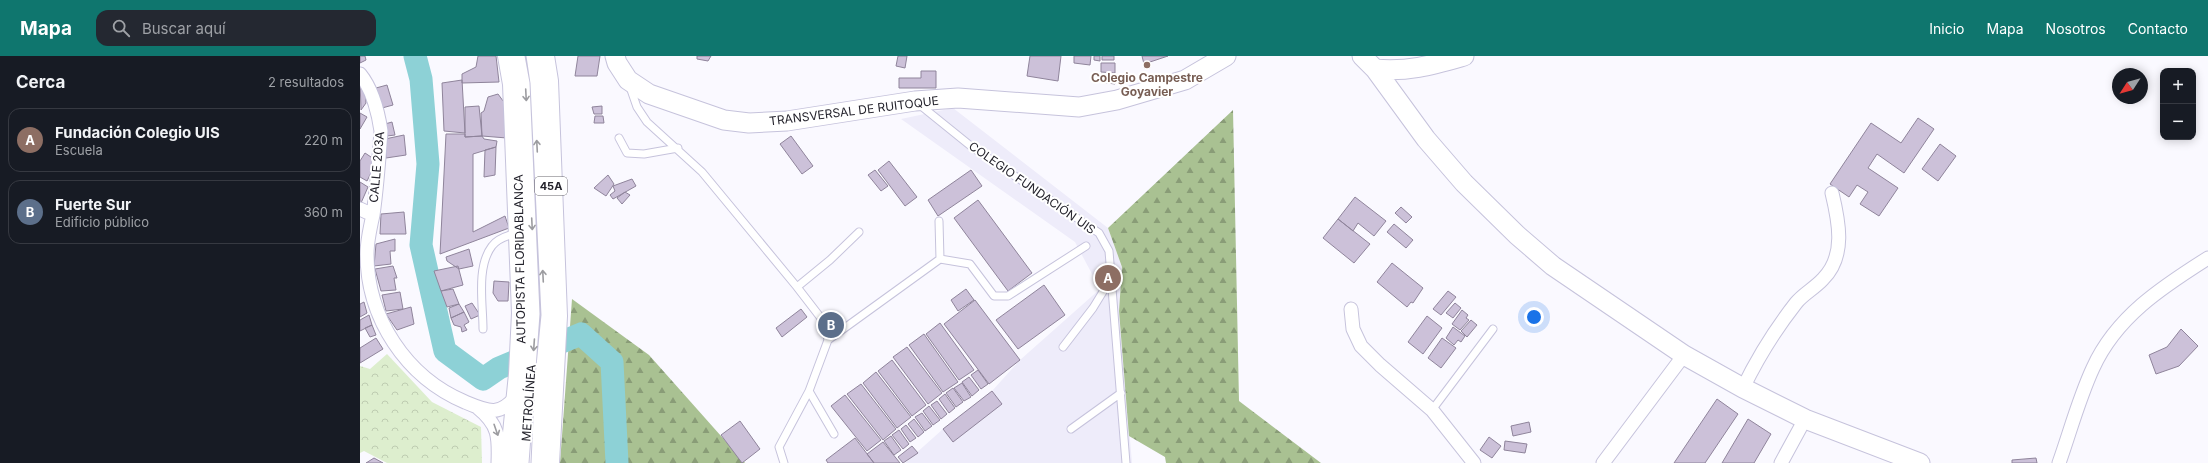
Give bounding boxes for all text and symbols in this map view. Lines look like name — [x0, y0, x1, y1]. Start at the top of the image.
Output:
search box — [96, 10, 376, 46]
text: Mapa — [20, 17, 72, 40]
icon: search — [110, 17, 132, 39]
text: Buscar aquí — [142, 19, 226, 38]
text: Inicio — [1929, 20, 1965, 37]
text: Mapa — [1987, 20, 2024, 37]
text: Nosotros — [2046, 20, 2106, 37]
text: Contacto — [2128, 20, 2188, 37]
marker: Colegio Campestre Goyavier — [1142, 60, 1152, 70]
north arrow — [2112, 68, 2148, 104]
map controls — [2160, 68, 2196, 140]
button: + — [2160, 68, 2196, 104]
place label: Colegio Campestre Goyavier — [1091, 70, 1203, 99]
text: Cerca — [16, 72, 65, 92]
text: 2 resultados — [268, 74, 344, 90]
one-way arrow — [523, 88, 530, 101]
street label: TRANSVERSAL DE RUITOQUE — [768, 93, 940, 128]
button: − — [2160, 104, 2196, 140]
text: Fundación Colegio UIS — [55, 123, 220, 142]
street label: CALLE 203A — [366, 131, 387, 203]
text: A — [25, 132, 35, 148]
text: 220 m — [304, 132, 343, 148]
street label: COLEGIO FUNDACIÓN UIS — [966, 138, 1099, 237]
one-way arrow — [533, 140, 541, 153]
text: Escuela — [55, 142, 103, 158]
street label: AUTOPISTA FLORIDABLANCA — [511, 174, 528, 344]
road number: 45A — [535, 177, 567, 195]
text: Fuerte Sur — [55, 195, 131, 214]
text: B — [26, 204, 34, 220]
text: 360 m — [304, 204, 343, 220]
text: Edificio público — [55, 214, 149, 230]
one-way arrow — [528, 217, 536, 230]
pin: A — [1095, 263, 1121, 293]
one-way arrow — [539, 270, 547, 283]
your location — [1524, 307, 1544, 327]
pin: B — [818, 310, 844, 340]
one-way arrow — [530, 338, 537, 351]
street label: METROLÍNEA — [518, 364, 539, 442]
one-way arrow — [492, 424, 500, 436]

